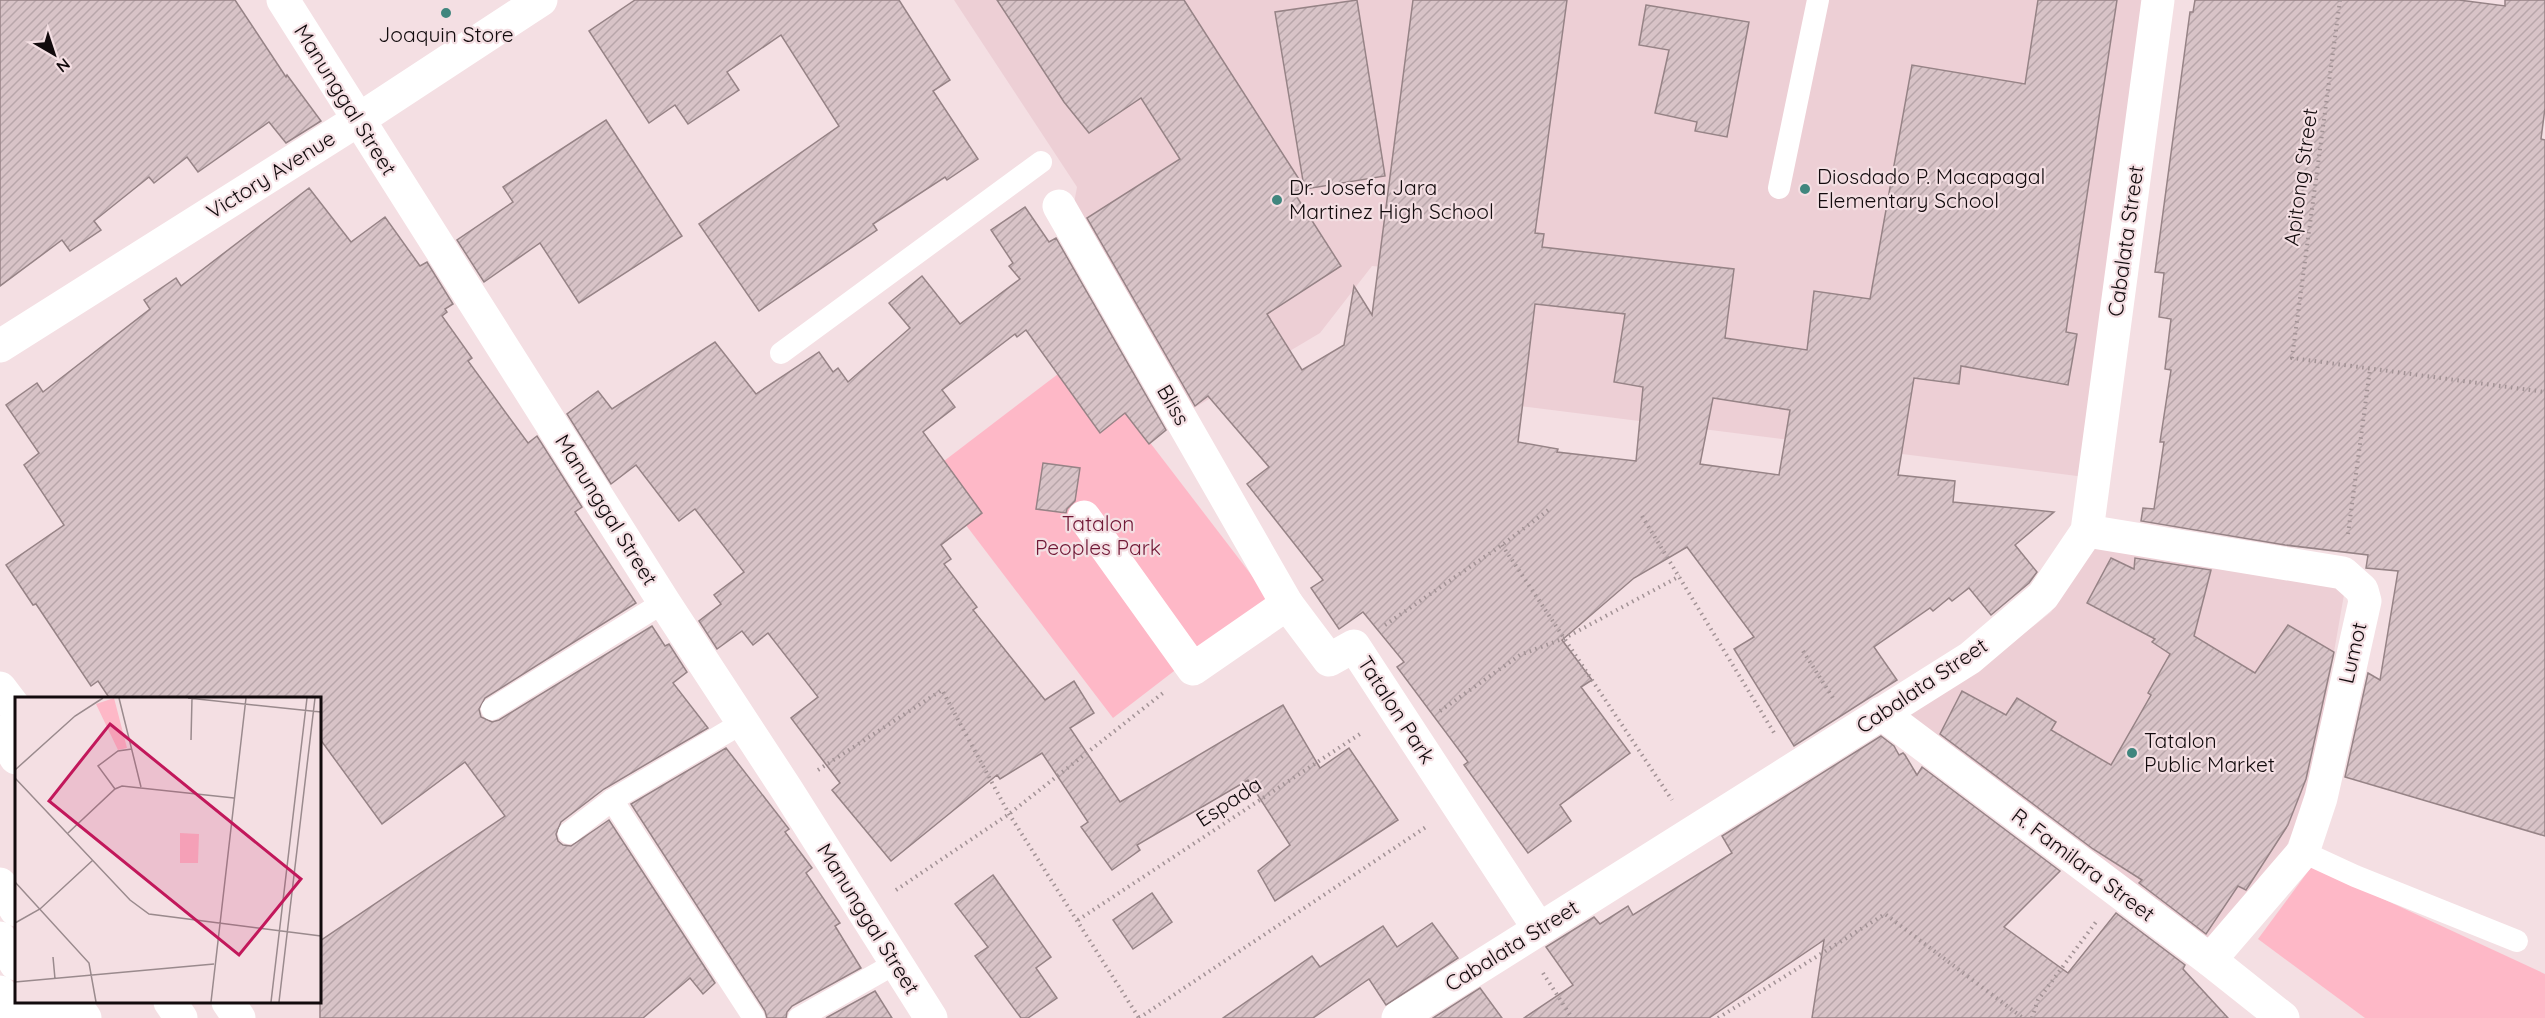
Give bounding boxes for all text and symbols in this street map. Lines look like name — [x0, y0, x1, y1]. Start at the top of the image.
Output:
marker: Joaquin Store — [439, 6, 453, 20]
street label: Manunggal Street — [289, 19, 403, 180]
place label: Joaquin Store — [378, 21, 514, 47]
north arrow — [24, 24, 84, 84]
text: N — [53, 54, 74, 77]
street label: Apitong Street — [2277, 106, 2323, 247]
street label: Victory Avenue — [201, 124, 340, 224]
place label: Diosdado P. Macapagal Elementary School — [1817, 163, 2045, 213]
street label: Cabalata Street — [2102, 164, 2148, 318]
place label: Dr. Josefa Jara Martinez High School — [1289, 174, 1494, 224]
marker: Diosdado P. Macapagal Elementary School — [1798, 182, 1812, 196]
marker: Dr. Josefa Jara Martinez High School — [1270, 193, 1284, 207]
street label: Bliss — [1152, 380, 1196, 429]
street label: Manunggal Street — [550, 429, 664, 590]
park label: Tatalon Peoples Park — [1035, 510, 1161, 560]
street label: Lumot — [2332, 620, 2372, 686]
street label: Cabalata Street — [1851, 632, 1992, 739]
street label: Tatalon Park — [1352, 651, 1441, 768]
inset map — [15, 697, 321, 1003]
place label: Tatalon Public Market — [2144, 727, 2275, 777]
marker: Tatalon Public Market — [2125, 746, 2139, 760]
street label: Espada — [1191, 770, 1266, 832]
street label: R. Familara Street — [2007, 802, 2160, 927]
street label: Manunggal Street — [812, 838, 926, 999]
street label: Cabalata Street — [1440, 894, 1583, 997]

